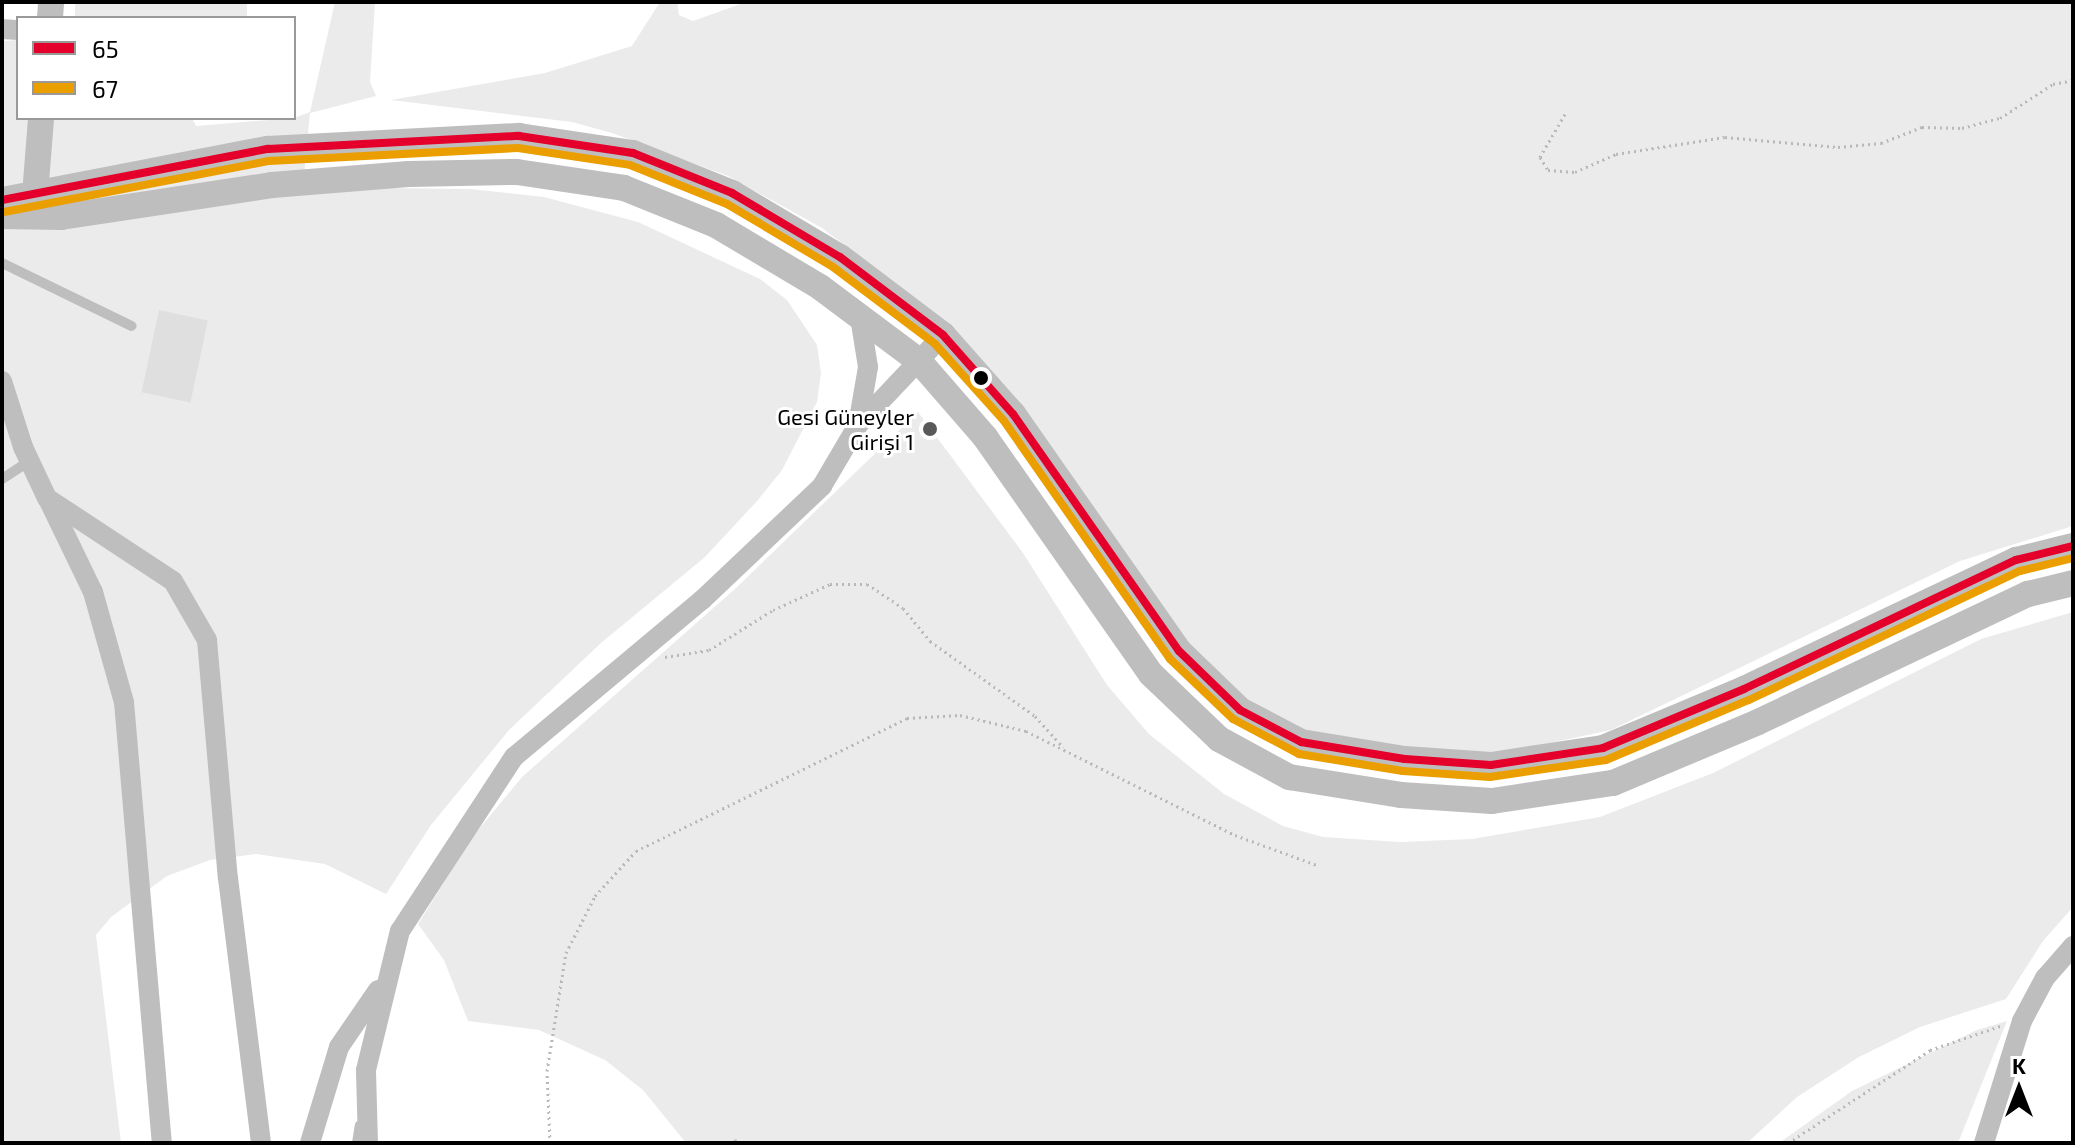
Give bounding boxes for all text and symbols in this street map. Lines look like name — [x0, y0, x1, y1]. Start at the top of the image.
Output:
legend — [16, 16, 296, 120]
text: 65 — [92, 34, 119, 63]
text: 67 — [92, 74, 118, 103]
unlabelled marker — [973, 370, 989, 386]
place label: Gesi Güneyler Girişi 1 — [777, 403, 914, 454]
marker: Gesi Güneyler Girişi 1 — [921, 420, 939, 438]
north arrow — [1979, 1049, 2059, 1129]
text: K — [2012, 1052, 2026, 1078]

